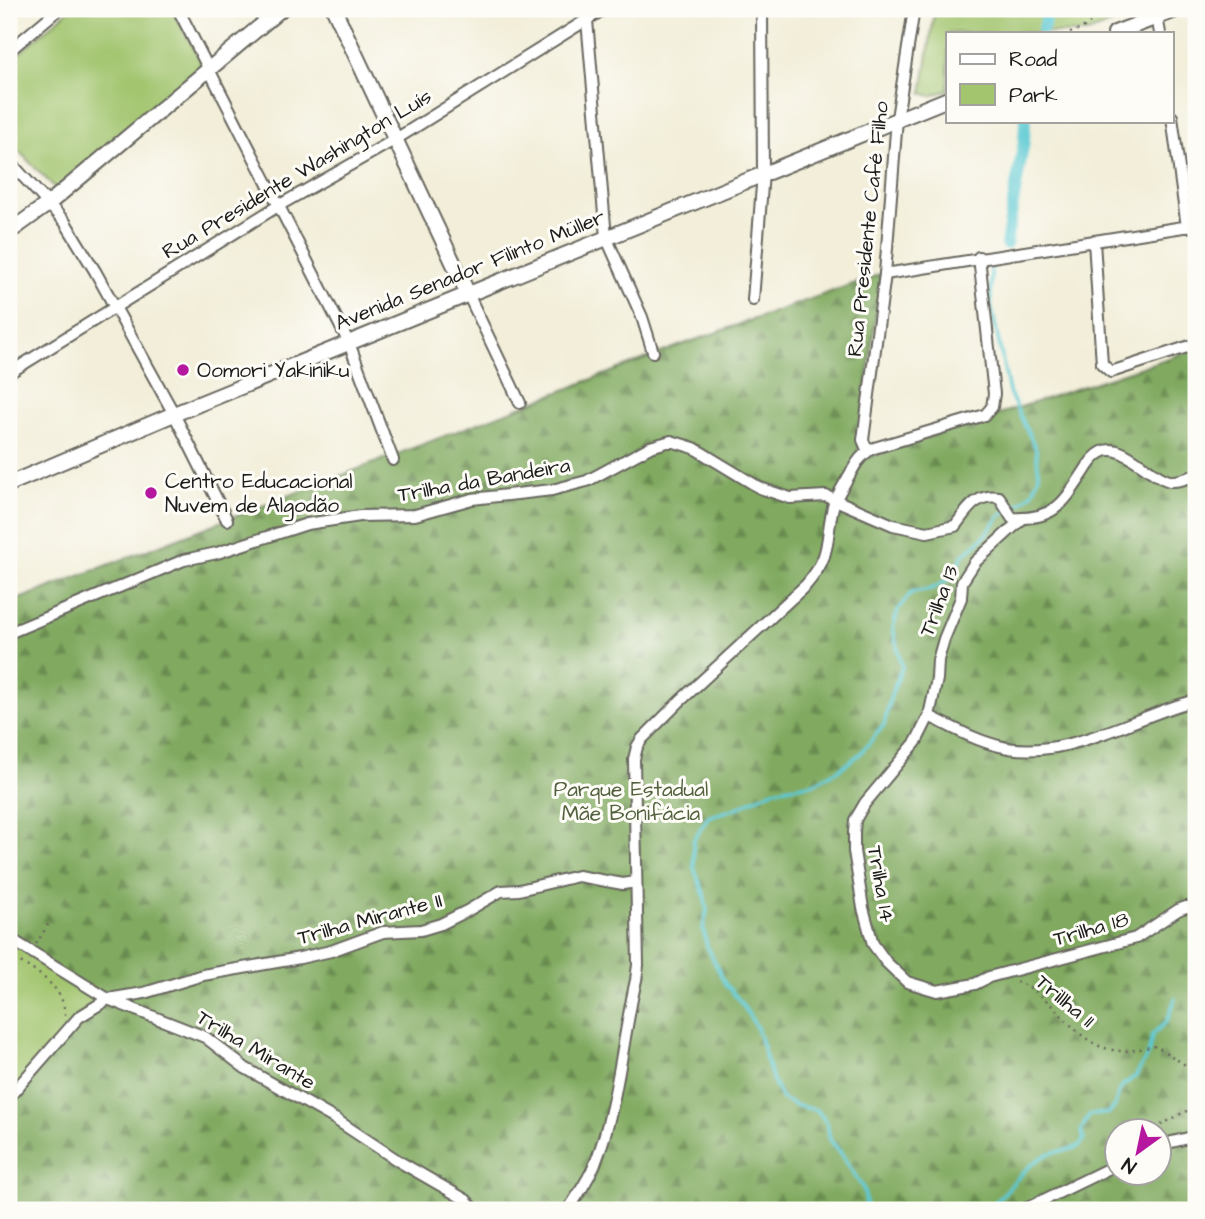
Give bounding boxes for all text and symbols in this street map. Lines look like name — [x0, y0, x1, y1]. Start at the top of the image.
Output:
legend — [946, 32, 1174, 122]
text: Road — [1009, 45, 1057, 74]
text: Park — [1009, 81, 1058, 110]
street label: Rua Presidente Washington Luís — [157, 82, 438, 268]
street label: Rua Presidente Café Filho — [840, 100, 896, 358]
street label: Avenida Senador Filinto Müller — [331, 202, 610, 338]
place label: Oomori Yakiniku — [197, 356, 350, 385]
marker: Oomori Yakiniku — [175, 362, 191, 378]
street label: Trilha da Bandeira — [396, 451, 573, 509]
place label: Centro Educacional Nuvem de Algodão — [165, 467, 353, 522]
marker: Centro Educacional Nuvem de Algodão — [143, 485, 159, 501]
street label: Trilha 13 — [912, 561, 966, 641]
park label: Parque Estadual Mãe Bonifácia — [554, 775, 708, 828]
street label: Trilha 14 — [860, 843, 902, 925]
street label: Trilha Mirante II — [294, 886, 446, 952]
street label: Trilha 18 — [1050, 904, 1132, 954]
street label: Trillha 11 — [1029, 968, 1101, 1035]
street label: Trilha Mirante — [191, 1003, 321, 1097]
north arrow — [1104, 1118, 1174, 1188]
text: N — [1117, 1150, 1142, 1180]

